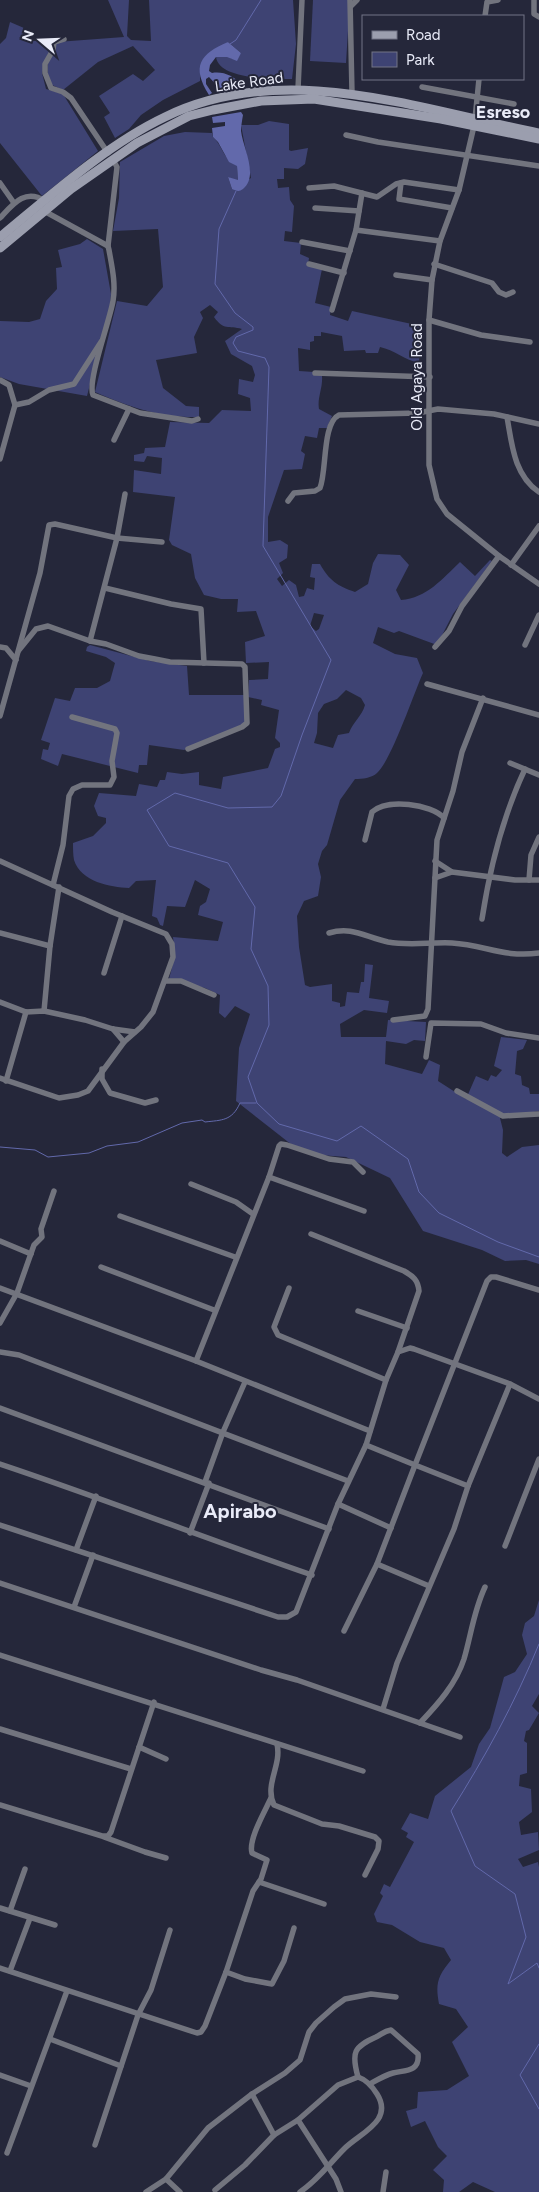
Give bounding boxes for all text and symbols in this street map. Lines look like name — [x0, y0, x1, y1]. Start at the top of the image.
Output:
north arrow — [15, 15, 65, 65]
legend — [362, 15, 524, 80]
text: Road — [406, 26, 441, 44]
text: N — [18, 28, 38, 44]
text: Park — [406, 51, 435, 69]
street label: Lake Road — [214, 68, 284, 96]
district label: Esreso — [476, 101, 530, 123]
street label: Old Agaya Road — [408, 323, 426, 431]
district label: Apirabo — [203, 1499, 277, 1523]

